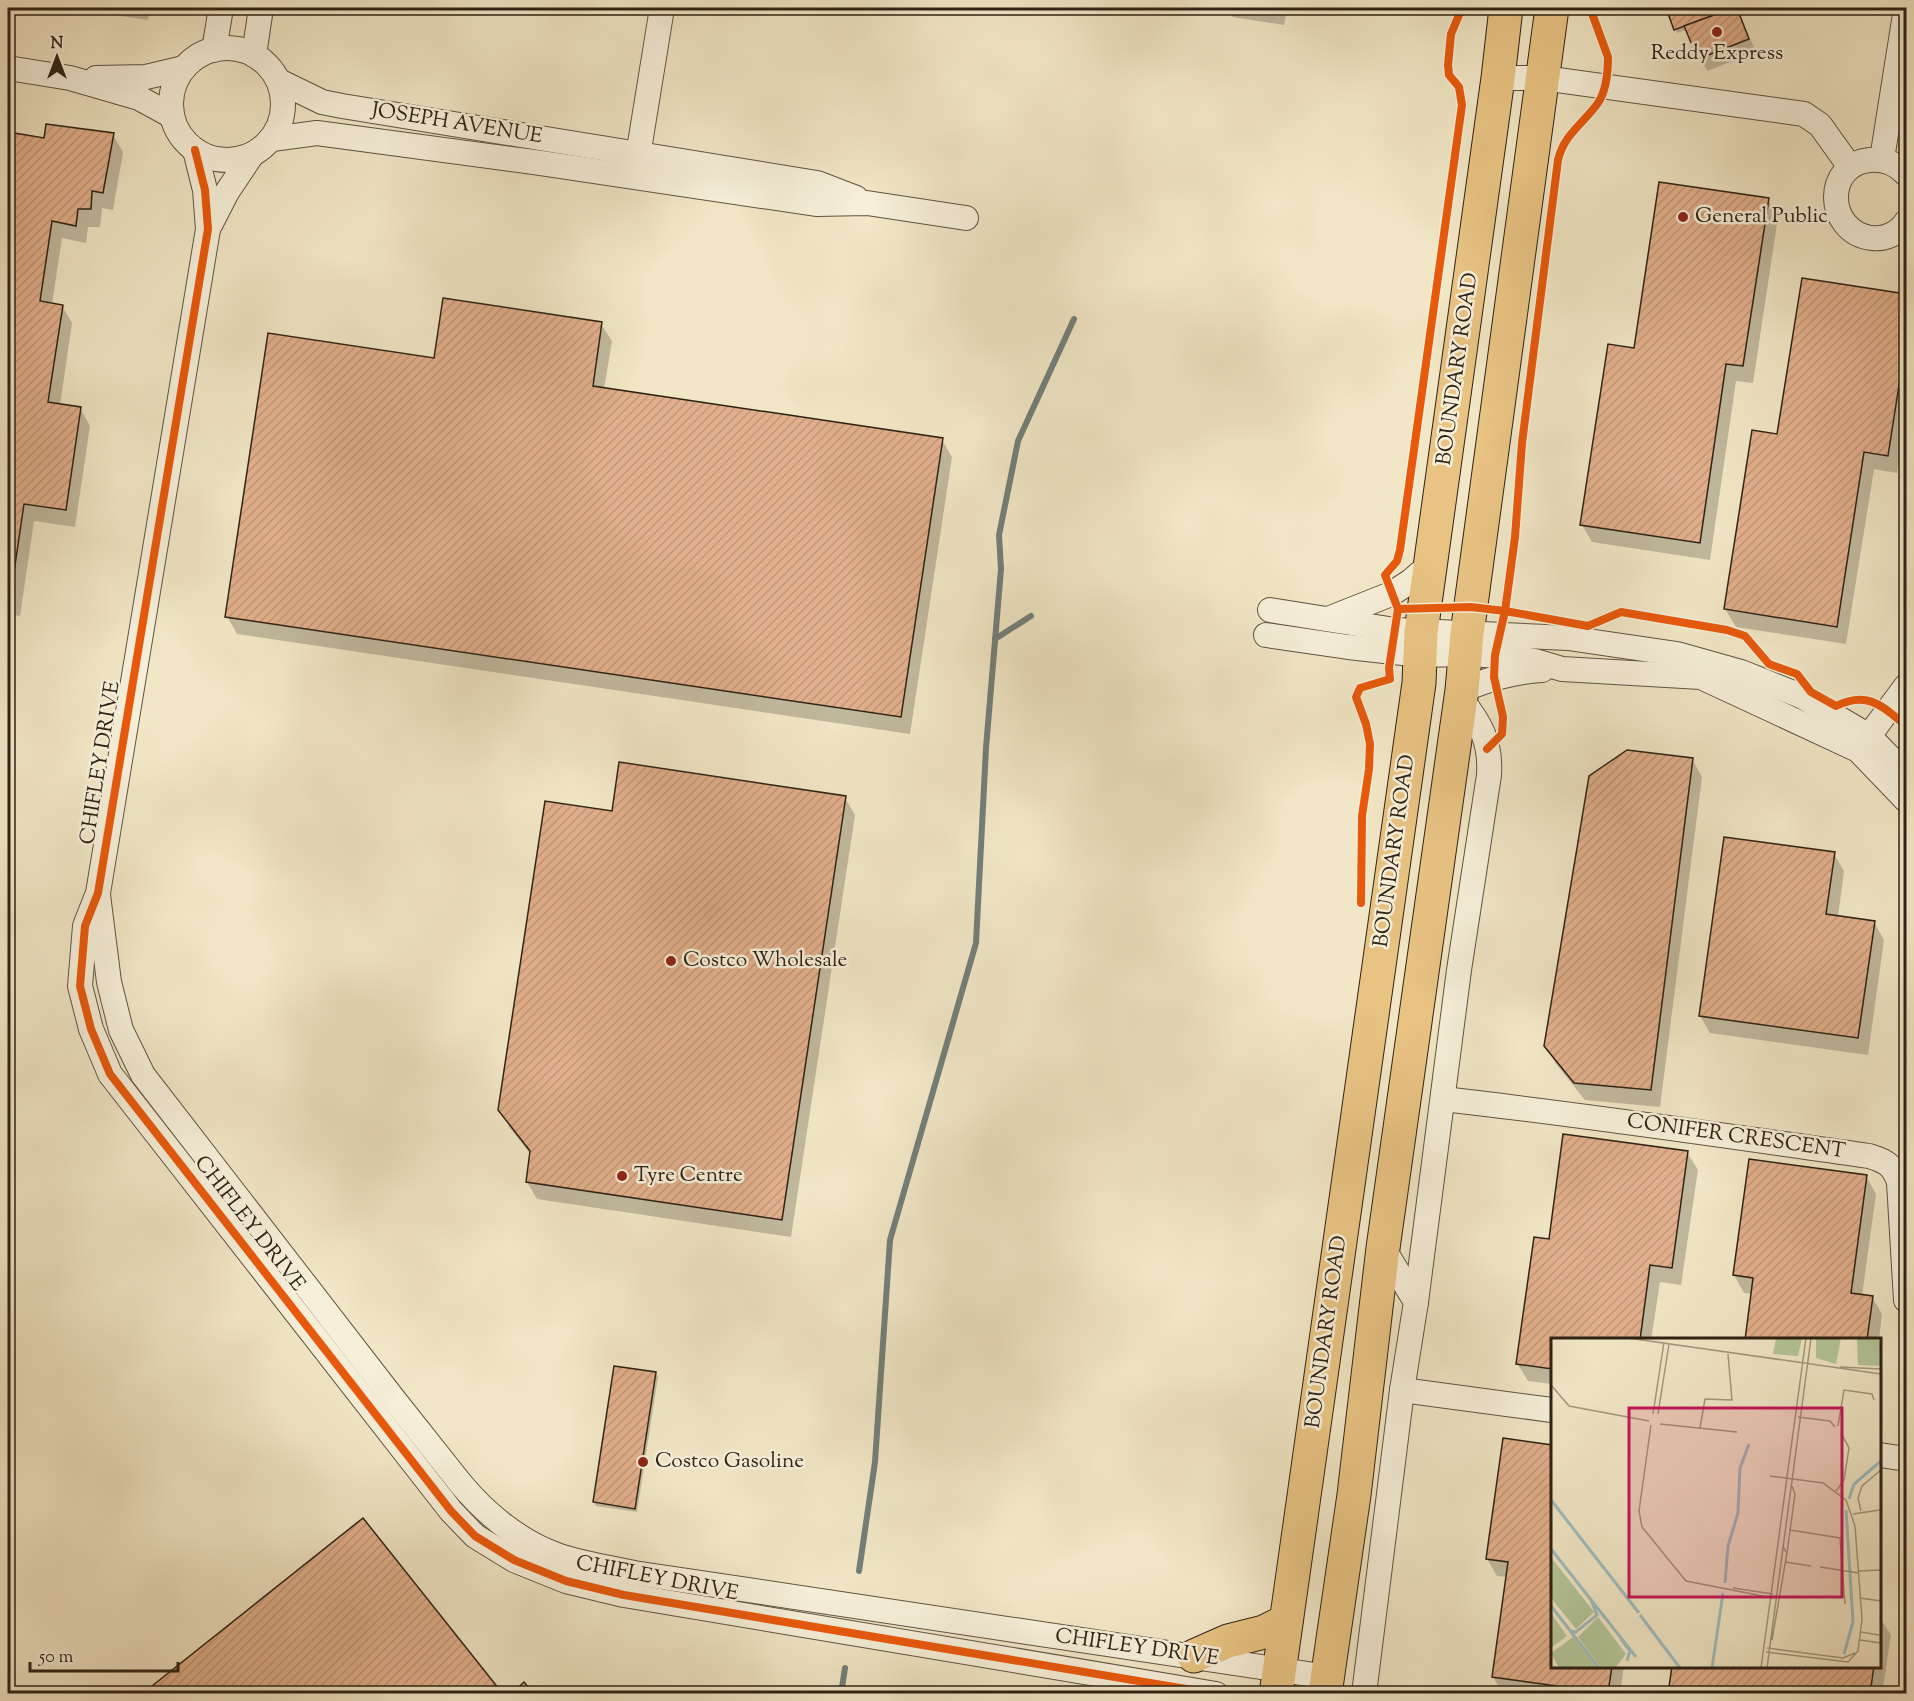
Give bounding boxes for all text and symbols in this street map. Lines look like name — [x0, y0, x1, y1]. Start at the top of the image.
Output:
marker: Reddy Express — [1710, 25, 1724, 39]
north arrow — [27, 27, 87, 87]
text: N — [51, 33, 64, 56]
place label: Reddy Express — [1651, 39, 1783, 69]
street label: JOSEPH AVENUE — [369, 96, 545, 152]
place label: General Public — [1695, 202, 1828, 232]
marker: General Public — [1676, 210, 1690, 224]
street label: BOUNDARY ROAD — [1430, 271, 1486, 467]
street label: CHIFLEY DRIVE — [73, 679, 129, 847]
street label: BOUNDARY ROAD — [1367, 753, 1423, 949]
place label: Costco Wholesale — [683, 946, 847, 976]
marker: Costco Wholesale — [664, 954, 678, 968]
street label: CONIFER CRESCENT — [1625, 1107, 1847, 1167]
street label: CHIFLEY DRIVE — [186, 1150, 312, 1299]
place label: Tyre Centre — [634, 1161, 743, 1191]
marker: Tyre Centre — [615, 1169, 629, 1183]
street label: BOUNDARY ROAD — [1299, 1234, 1355, 1430]
inset map — [1551, 1338, 1881, 1668]
place label: Costco Gasoline — [655, 1447, 804, 1477]
marker: Costco Gasoline — [636, 1455, 650, 1469]
street label: CHIFLEY DRIVE — [573, 1549, 741, 1610]
street label: CHIFLEY DRIVE — [1053, 1622, 1221, 1674]
scale bar — [30, 1635, 178, 1673]
text: 50 m — [38, 1645, 74, 1671]

